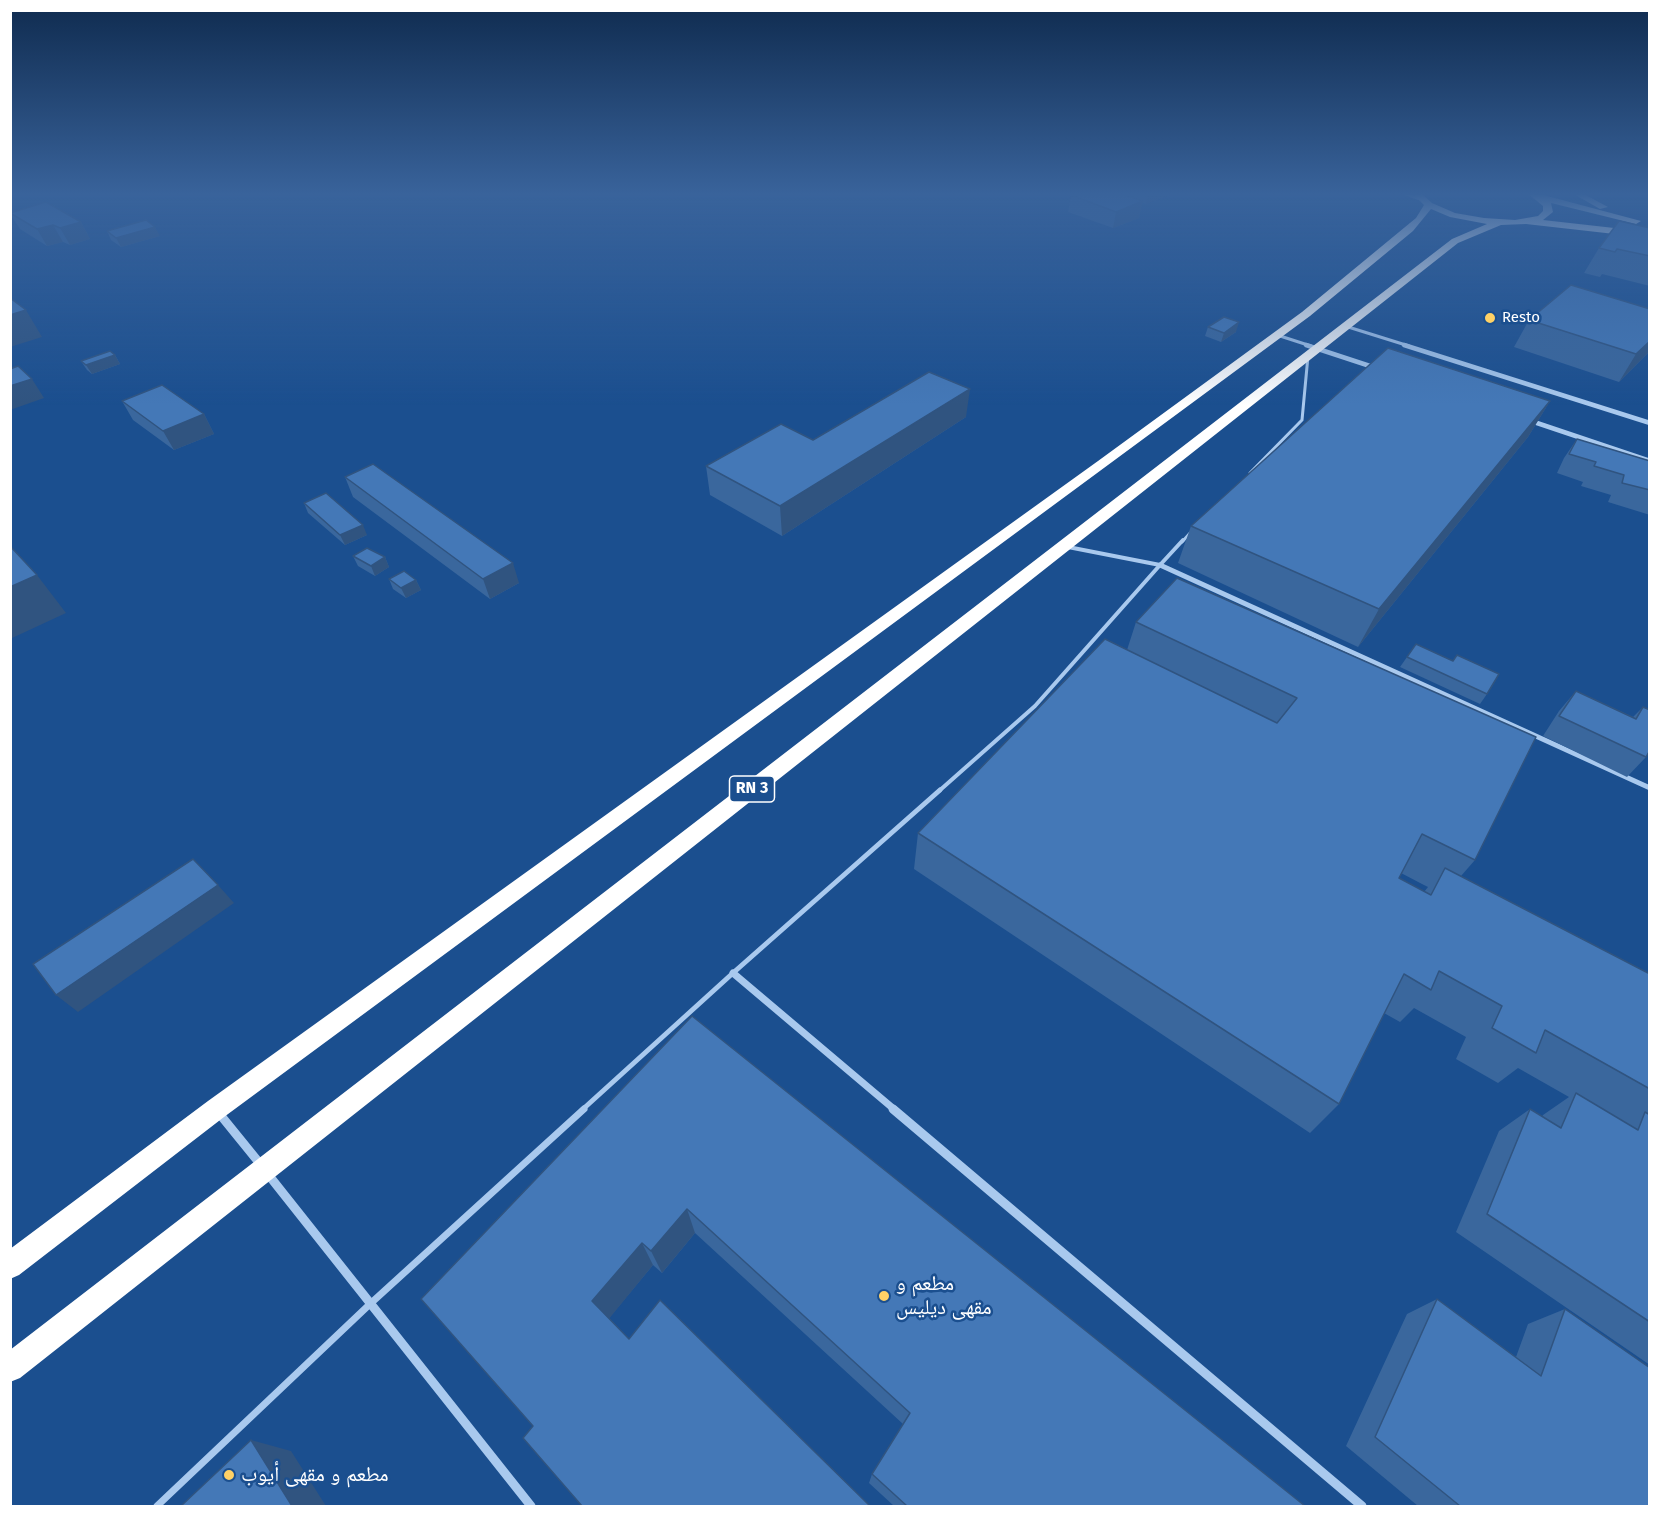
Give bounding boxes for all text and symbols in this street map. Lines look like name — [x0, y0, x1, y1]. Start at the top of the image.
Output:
place label: Resto — [1502, 309, 1540, 327]
marker: Resto — [1483, 311, 1497, 325]
road number: RN 3 — [730, 776, 774, 802]
place label: مطعم و مقهى ديليس — [896, 1271, 992, 1321]
marker: مطعم و مقهى ديليس — [877, 1289, 891, 1303]
place label: مطعم و مقهى أيوب — [241, 1462, 388, 1488]
marker: مطعم و مقهى أيوب — [222, 1468, 236, 1482]

